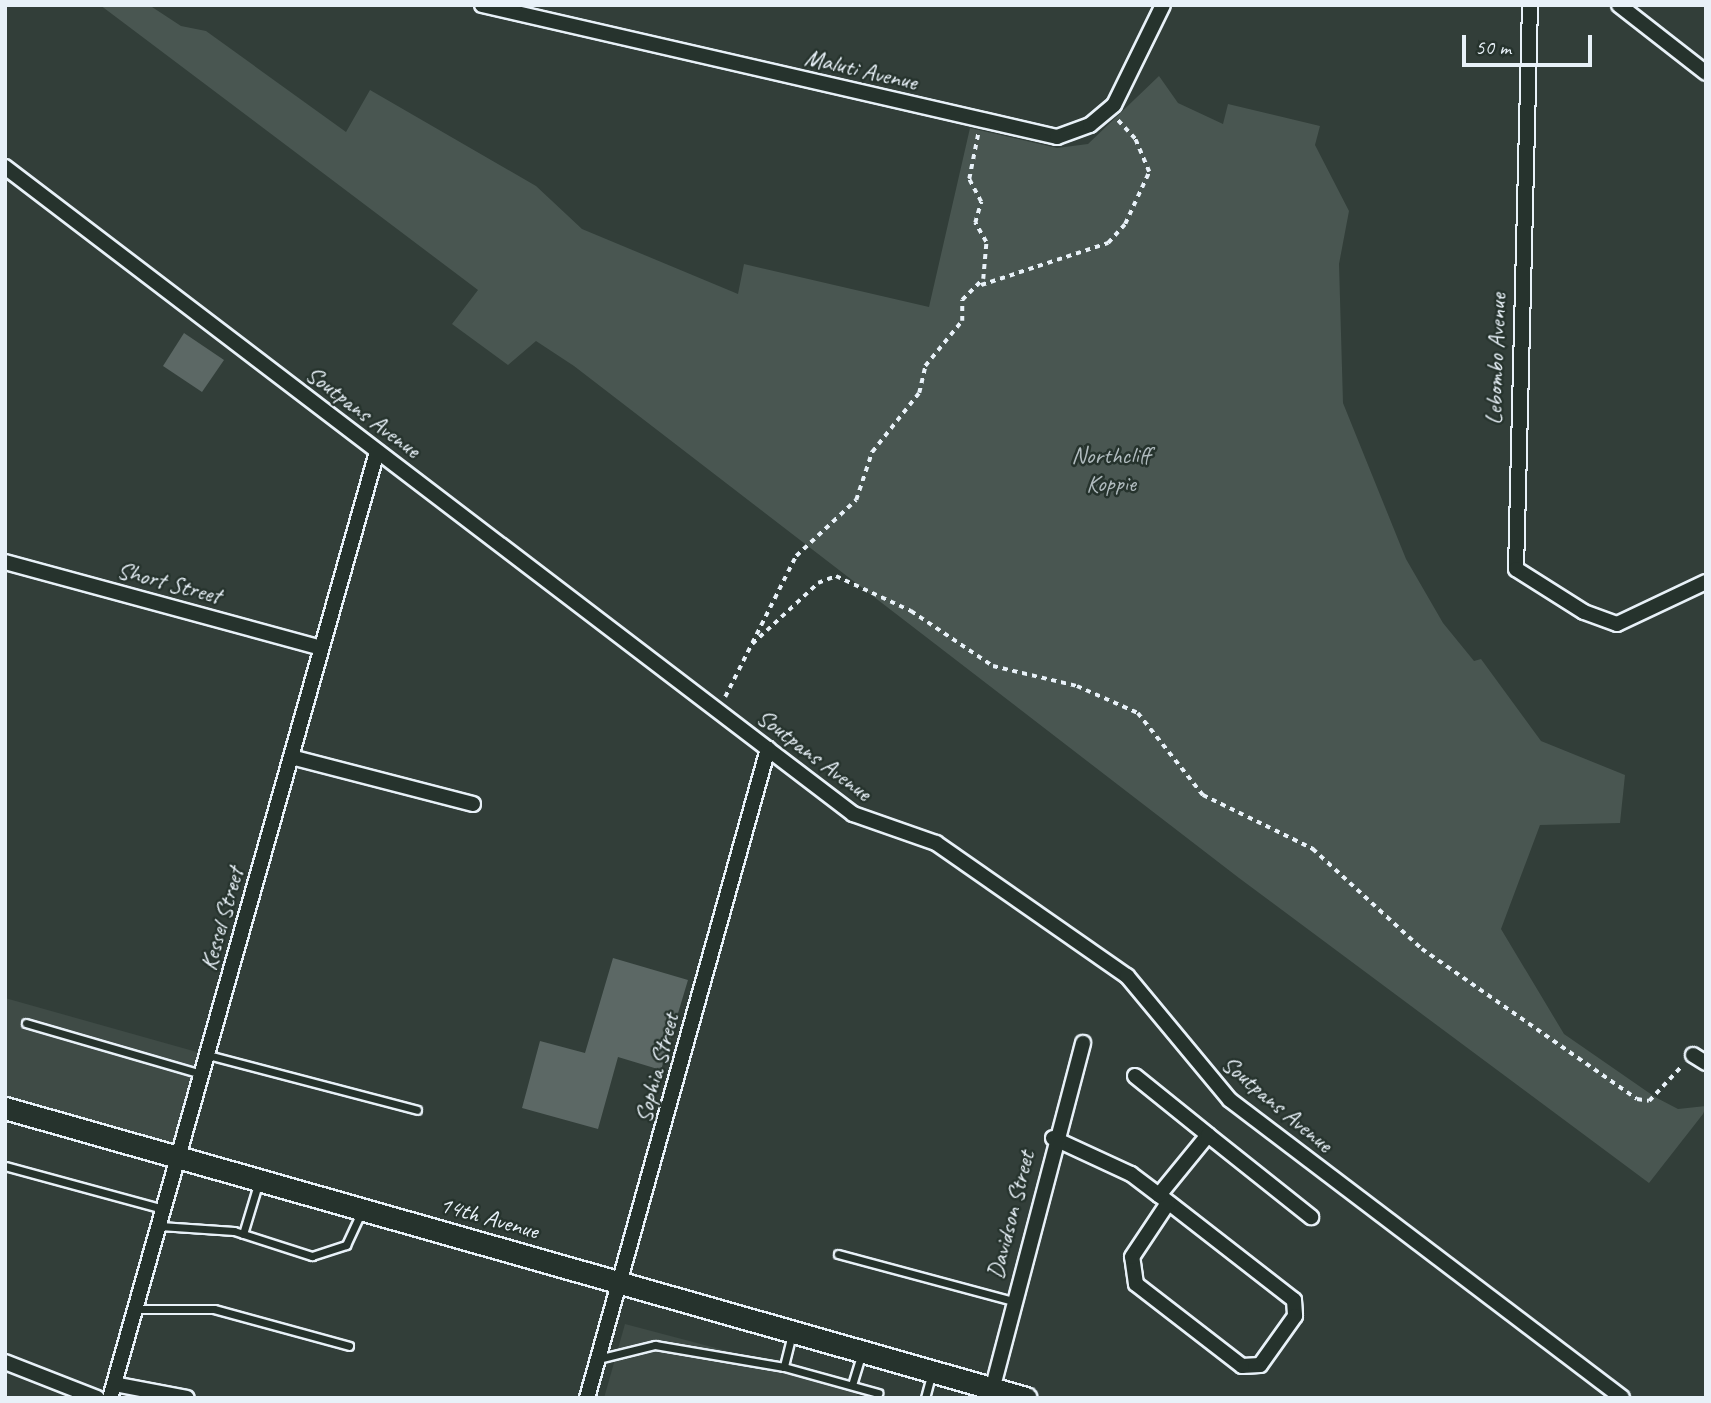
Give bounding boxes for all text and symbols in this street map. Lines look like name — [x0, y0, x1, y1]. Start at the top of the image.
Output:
scale bar — [1466, 21, 1596, 65]
text: 50 m — [1475, 34, 1511, 60]
street label: Maluti Avenue — [802, 43, 920, 97]
street label: Lebombo Avenue — [1479, 293, 1513, 425]
street label: Soutpans Avenue — [300, 360, 426, 464]
park label: Northcliff Koppie — [1071, 442, 1151, 498]
street label: Short Street — [114, 555, 224, 611]
street label: Soutpans Avenue — [751, 703, 877, 807]
street label: Kessel Street — [194, 865, 250, 973]
street label: Sophia Street — [629, 1010, 685, 1126]
street label: Soutpans Avenue — [1216, 1049, 1338, 1159]
street label: Davidson Street — [981, 1148, 1041, 1282]
street label: 14th Avenue — [436, 1190, 542, 1246]

